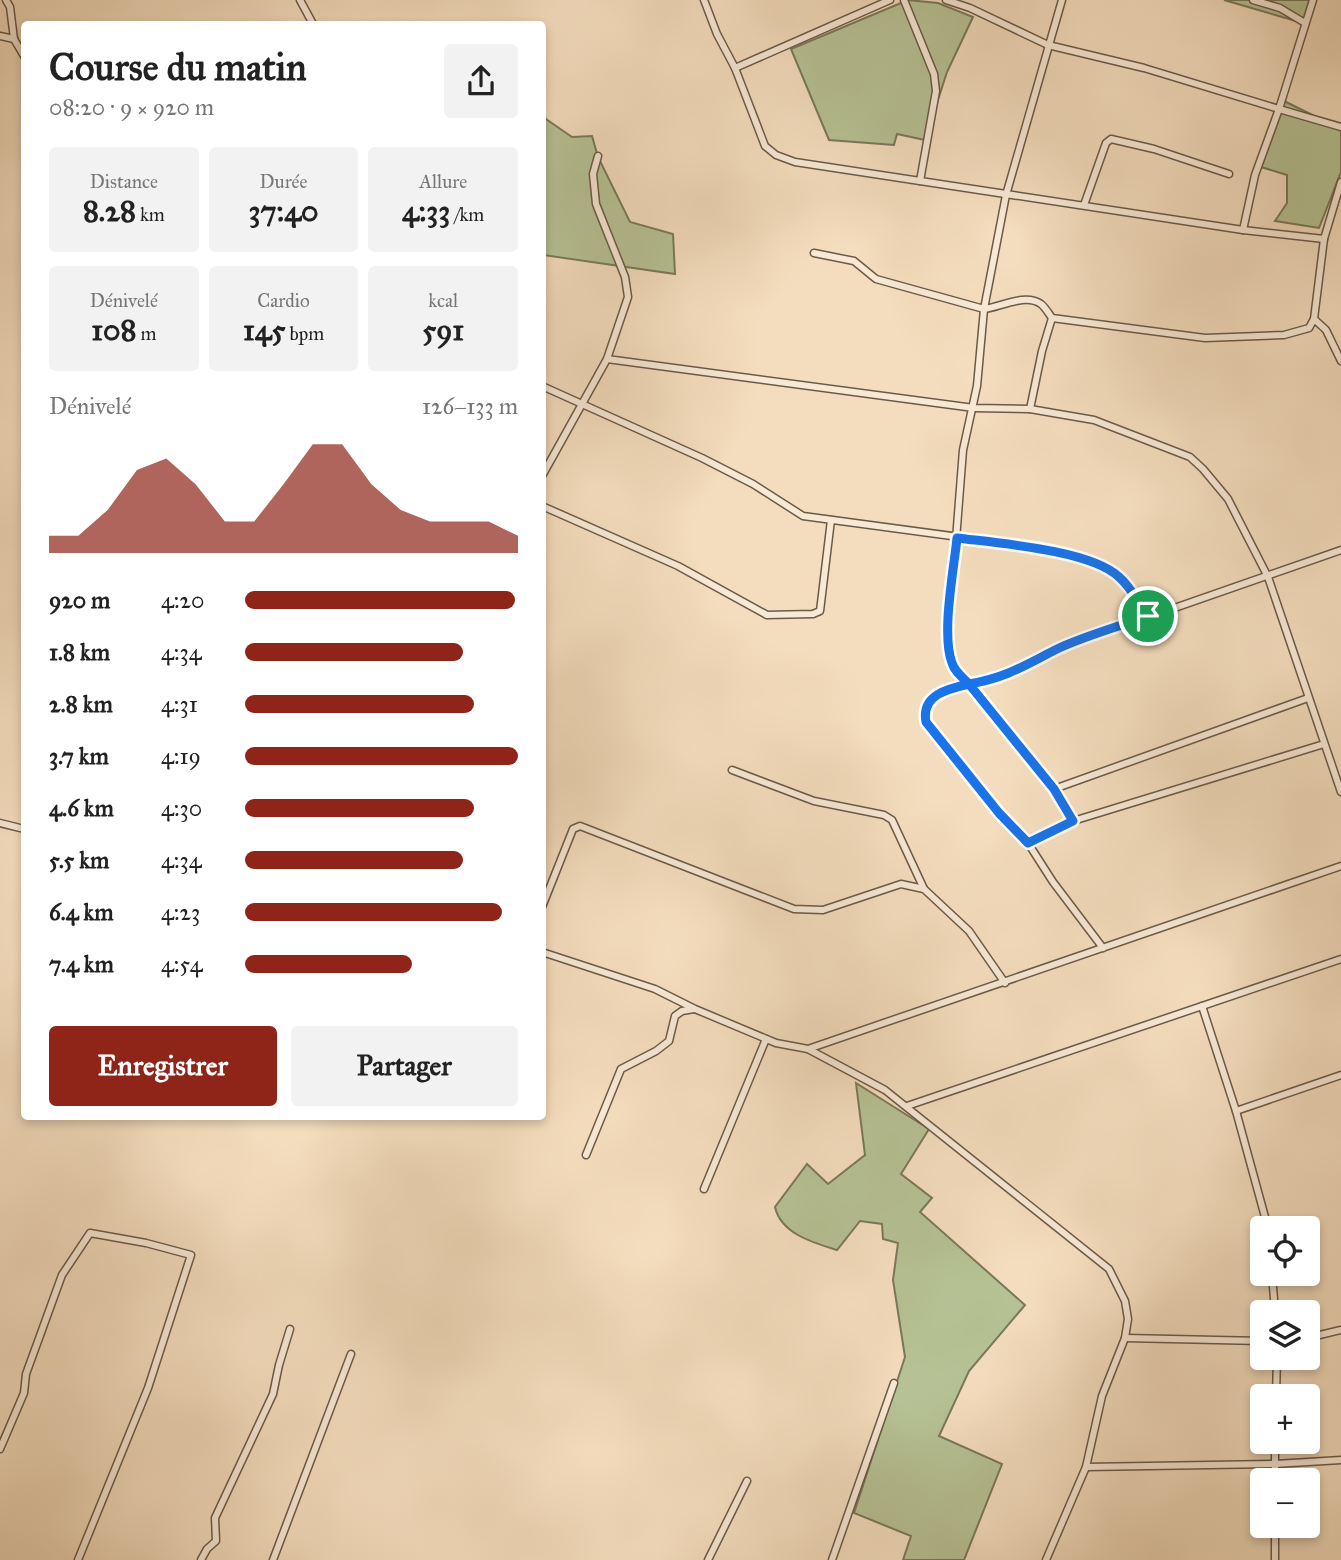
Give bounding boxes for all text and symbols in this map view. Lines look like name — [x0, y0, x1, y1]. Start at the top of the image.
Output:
text: Course du matin — [49, 44, 307, 90]
button: share — [444, 44, 518, 118]
text: 08:20 · 9 × 920 m — [49, 93, 214, 121]
text: Distance — [90, 170, 158, 193]
text: Durée — [260, 170, 307, 193]
text: Allure — [419, 170, 467, 193]
text: 8.28 — [83, 193, 136, 229]
text: 37:40 — [249, 193, 318, 229]
text: 4:33 — [402, 193, 450, 229]
text: km — [136, 203, 165, 226]
text: /km — [450, 203, 484, 226]
text: Dénivelé — [90, 289, 158, 312]
text: Cardio — [257, 289, 310, 312]
text: kcal — [428, 289, 458, 312]
text: 108 — [91, 312, 136, 348]
text: 145 — [243, 312, 285, 348]
text: 591 — [422, 312, 464, 348]
text: m — [136, 322, 156, 345]
text: bpm — [285, 322, 324, 345]
text: Dénivelé — [49, 392, 131, 420]
text: 126–133 m — [422, 392, 518, 420]
text: 920 m — [49, 586, 110, 614]
text: 4:20 — [161, 586, 204, 614]
pin — [1118, 586, 1178, 646]
icon: arrive — [1129, 597, 1167, 635]
text: 1.8 km — [49, 638, 110, 666]
text: 4:34 — [161, 638, 202, 666]
text: 2.8 km — [49, 690, 113, 718]
text: 4:31 — [161, 690, 198, 718]
text: 3.7 km — [49, 742, 109, 770]
text: 4:19 — [161, 742, 201, 770]
text: 4.6 km — [49, 794, 114, 822]
text: 4:30 — [161, 794, 202, 822]
text: 5.5 km — [49, 846, 109, 874]
text: 4:34 — [161, 846, 202, 874]
text: 6.4 km — [49, 898, 114, 926]
text: 4:23 — [161, 898, 200, 926]
text: 7.4 km — [49, 950, 114, 978]
text: 4:54 — [161, 950, 203, 978]
button: Enregistrer — [49, 1026, 277, 1106]
button: Partager — [291, 1026, 518, 1106]
map controls — [1250, 1216, 1320, 1538]
button: locate — [1250, 1216, 1320, 1286]
button: layers — [1250, 1300, 1320, 1370]
button: + — [1250, 1384, 1320, 1454]
button: − — [1250, 1468, 1320, 1538]

